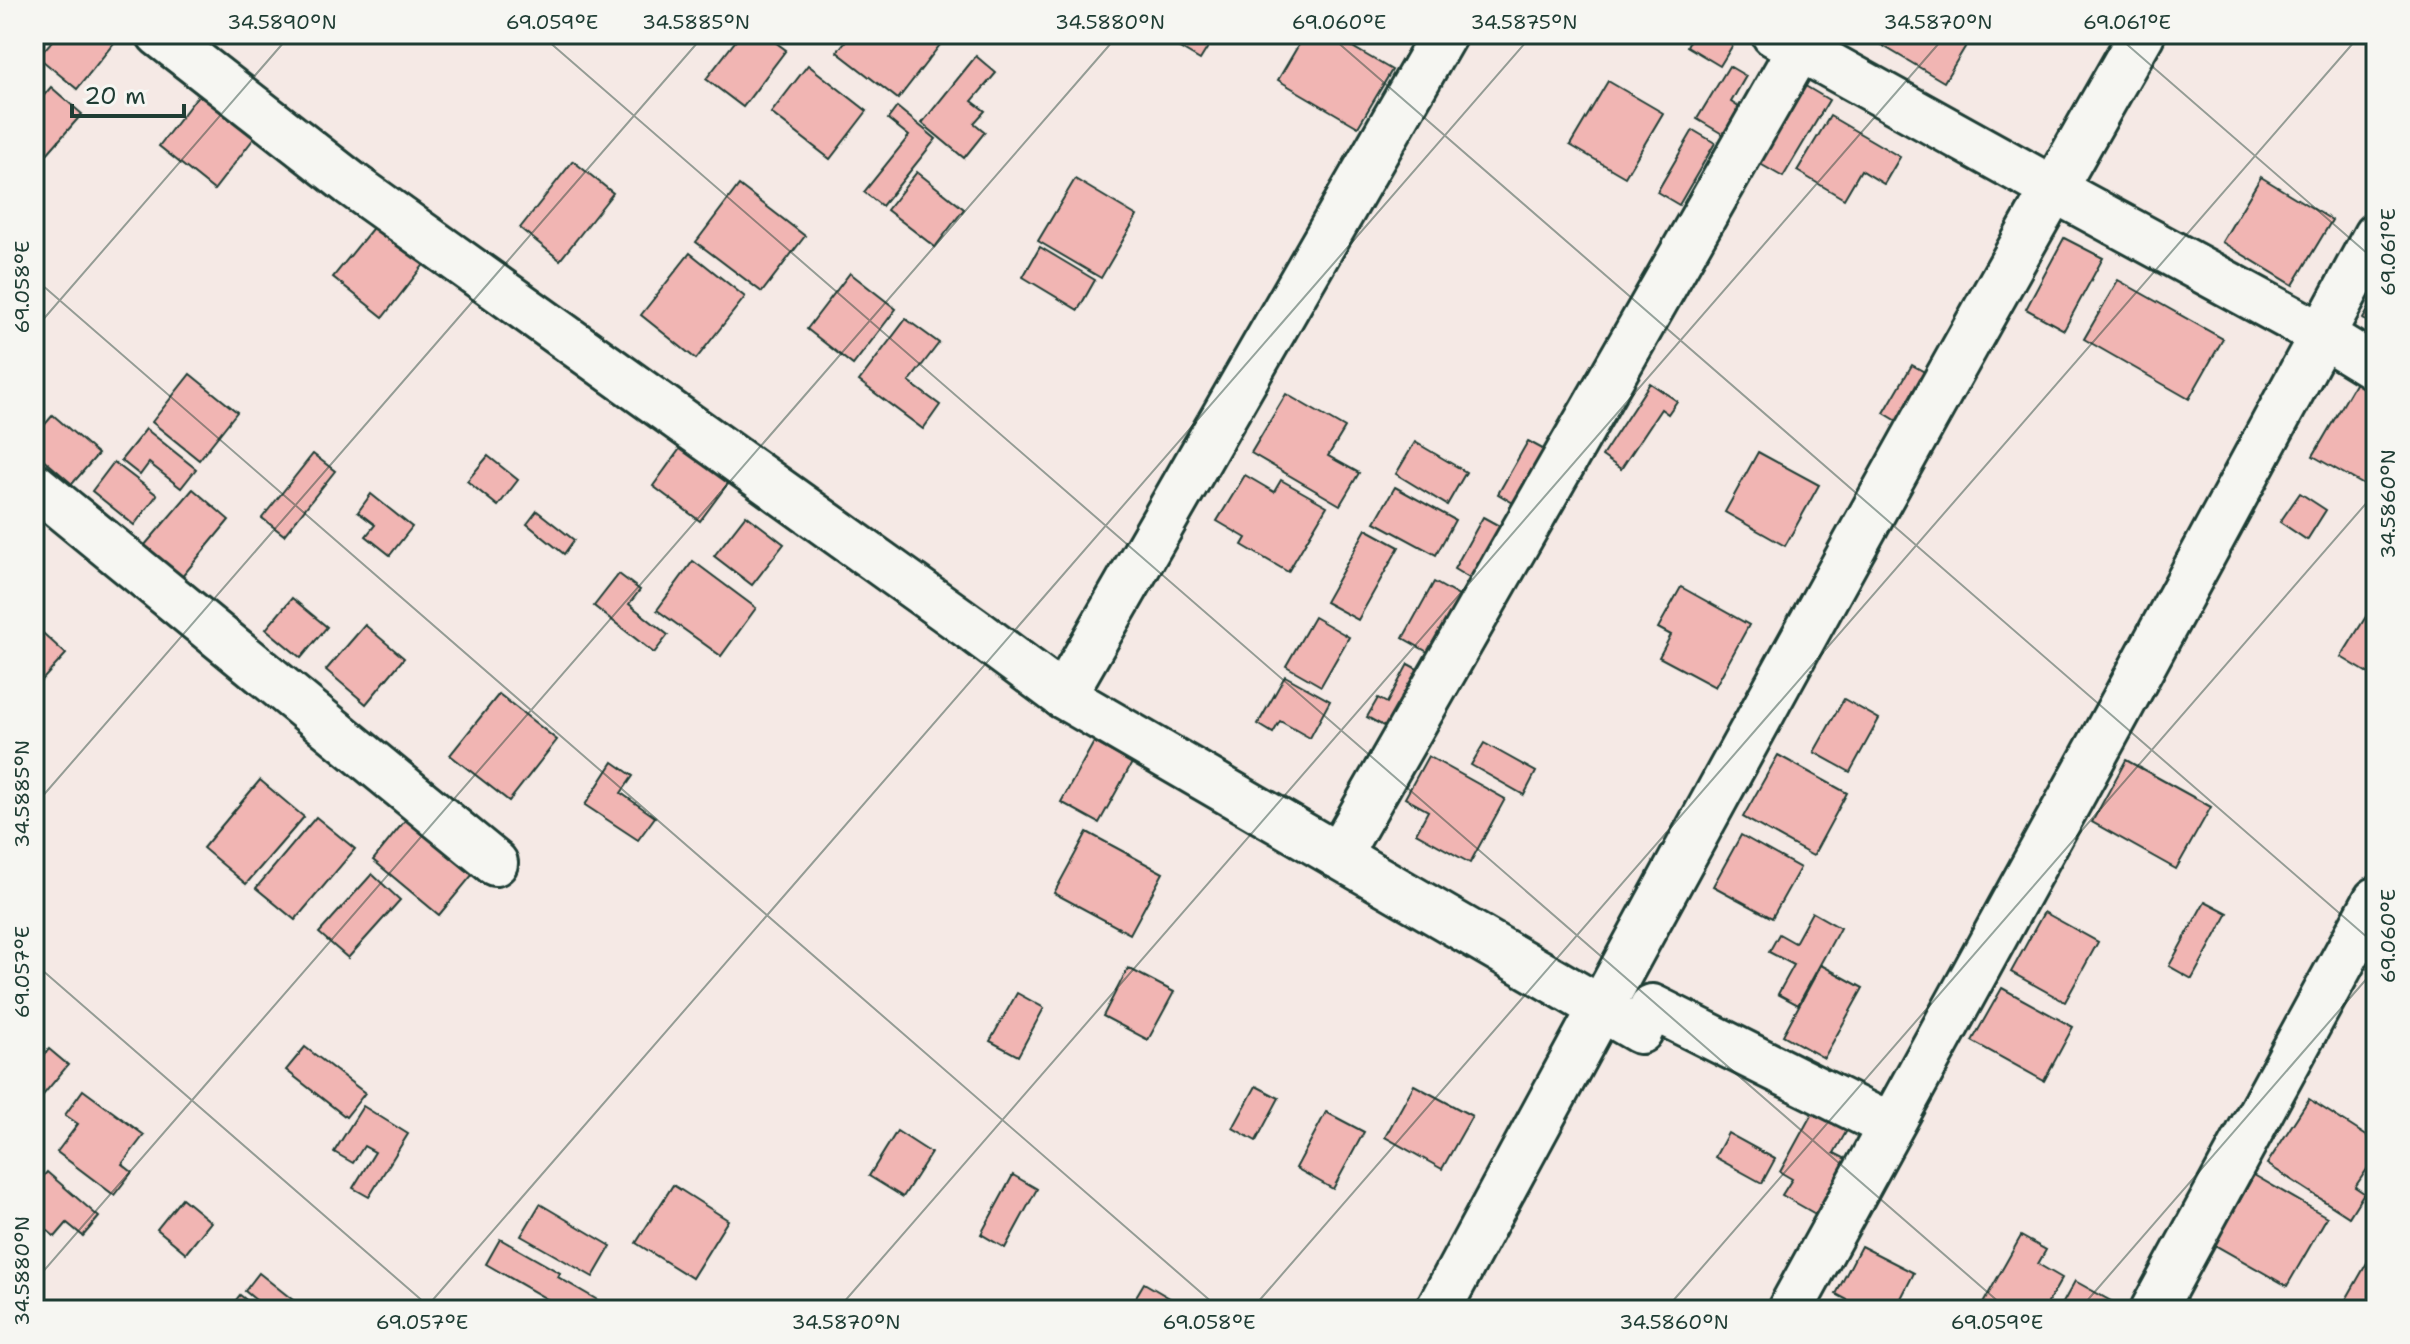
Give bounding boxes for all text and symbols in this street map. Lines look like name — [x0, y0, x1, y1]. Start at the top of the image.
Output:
text: 34.5890°N — [227, 9, 337, 35]
text: 69.059°E — [506, 9, 598, 35]
text: 34.5885°N — [642, 9, 750, 35]
text: 34.5880°N — [1055, 9, 1165, 35]
text: 69.060°E — [1292, 9, 1386, 35]
text: 34.5875°N — [1471, 9, 1577, 35]
text: 34.5870°N — [1884, 9, 1992, 35]
text: 69.061°E — [2083, 9, 2171, 35]
scale bar — [72, 68, 184, 118]
text: 20 m — [84, 80, 146, 112]
text: 69.061°E — [2375, 208, 2401, 296]
text: 69.058°E — [9, 240, 35, 334]
text: 34.5860°N — [2375, 449, 2401, 559]
text: 34.5885°N — [9, 740, 35, 848]
text: 69.060°E — [2375, 889, 2401, 983]
text: 69.057°E — [9, 926, 35, 1018]
text: 34.5880°N — [9, 1216, 35, 1326]
text: 69.057°E — [376, 1309, 468, 1335]
text: 34.5870°N — [792, 1309, 900, 1335]
text: 69.058°E — [1162, 1309, 1256, 1335]
text: 34.5860°N — [1619, 1309, 1729, 1335]
text: 69.059°E — [1951, 1309, 2043, 1335]

